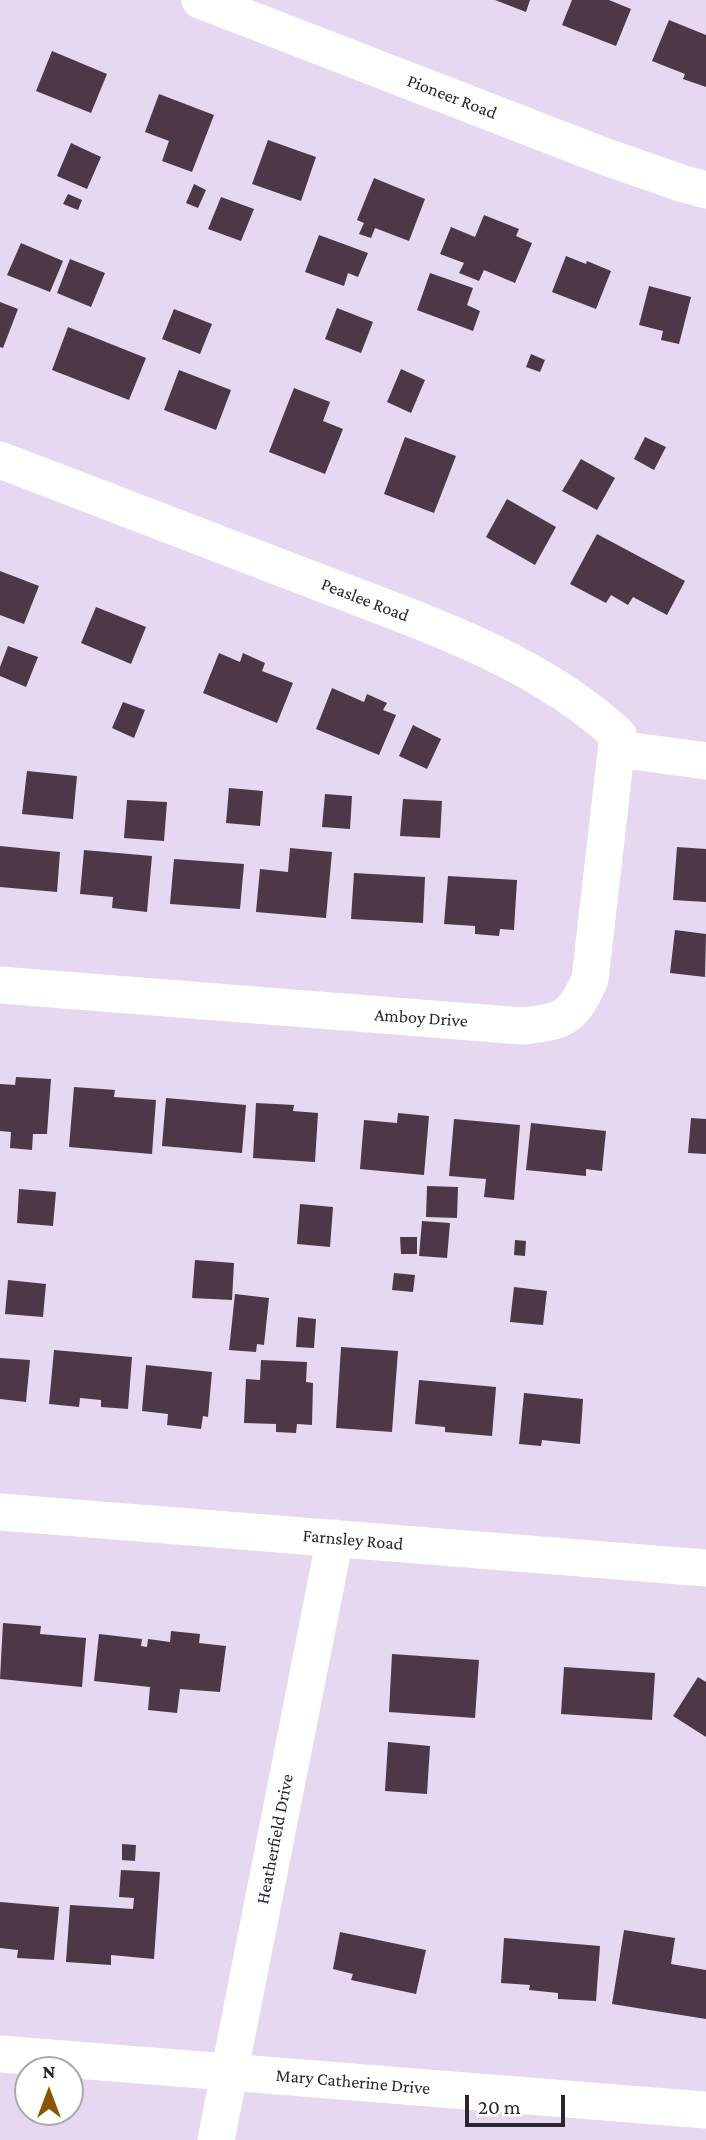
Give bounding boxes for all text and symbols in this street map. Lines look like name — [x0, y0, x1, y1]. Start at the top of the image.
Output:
street label: Pioneer Road — [404, 70, 500, 124]
street label: Peaslee Road — [318, 573, 412, 627]
street label: Amboy Drive — [374, 1004, 468, 1032]
street label: Farnsley Road — [302, 1525, 404, 1555]
street label: Heatherfield Drive — [252, 1772, 298, 1906]
north arrow — [14, 2056, 84, 2126]
text: N — [43, 2061, 55, 2082]
street label: Mary Catherine Drive — [275, 2064, 431, 2100]
scale bar — [468, 2080, 568, 2124]
text: 20 m — [478, 2095, 521, 2119]

